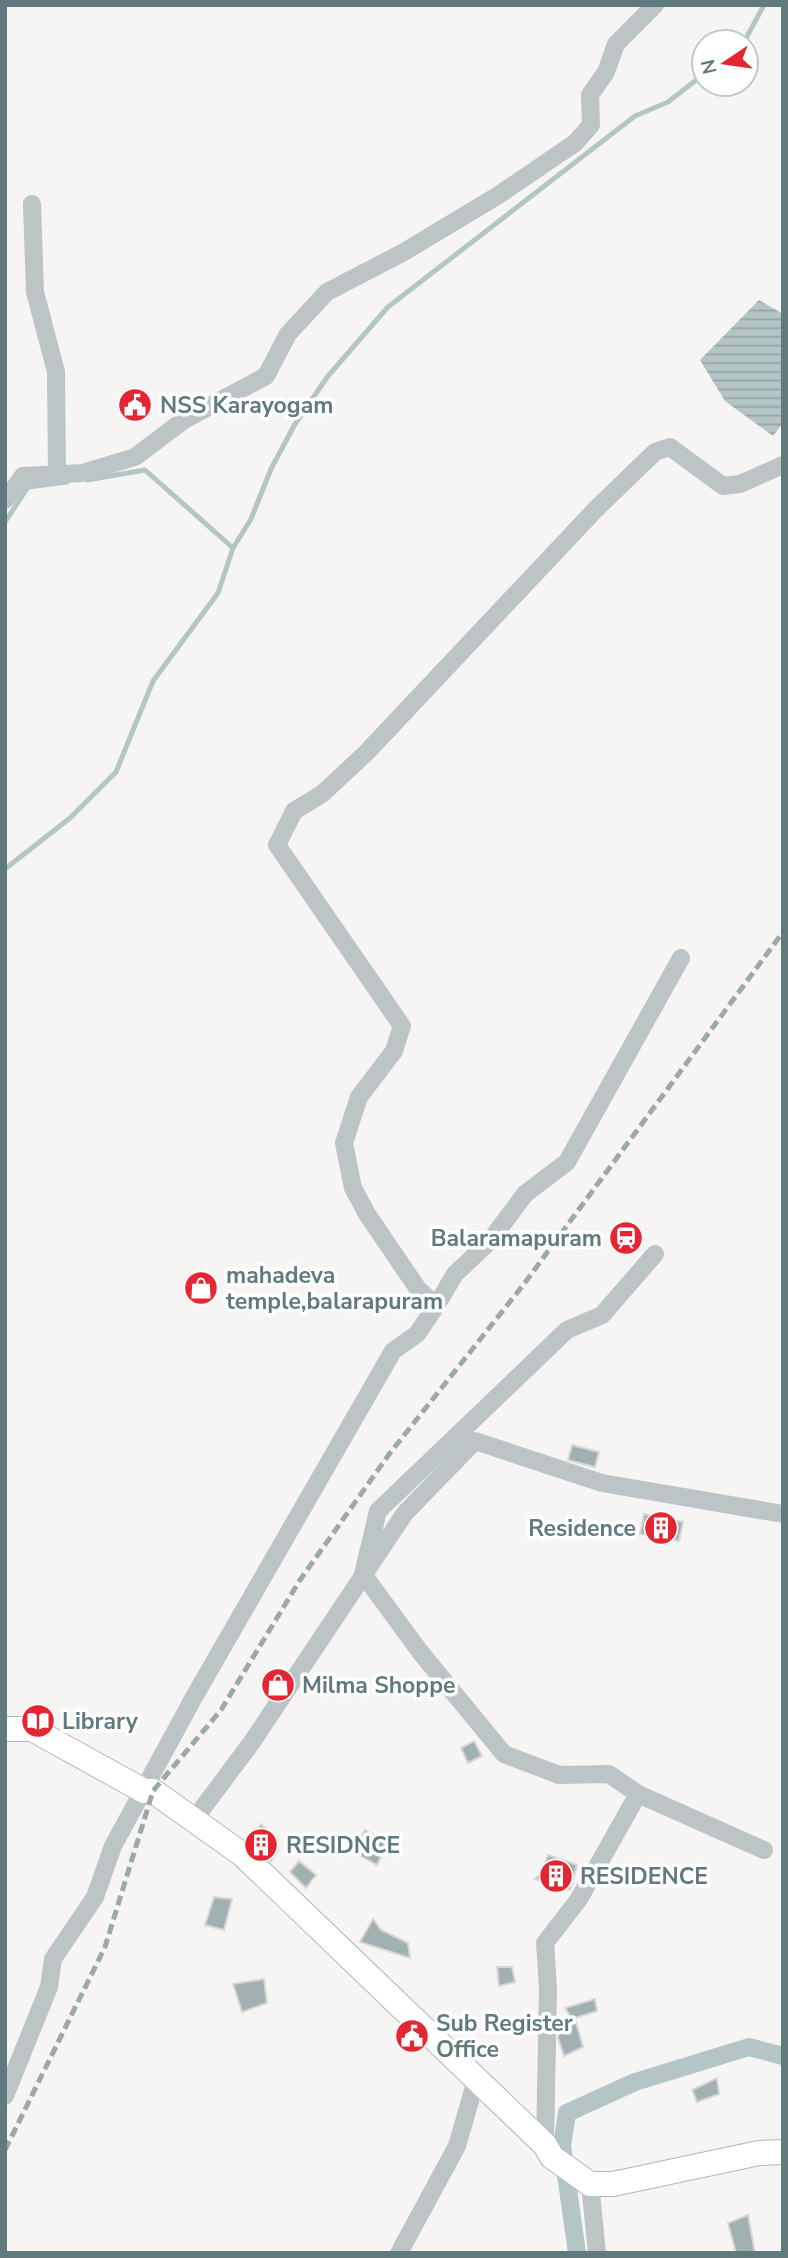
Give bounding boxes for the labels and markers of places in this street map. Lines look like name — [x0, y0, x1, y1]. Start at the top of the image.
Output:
public building icon: NSS Karayogam — [116, 386, 154, 424]
place label: NSS Karayogam — [160, 390, 333, 421]
station icon: Balaramapuram — [607, 1219, 645, 1257]
place label: Balaramapuram — [431, 1223, 602, 1254]
place label: mahadeva temple,balarapuram — [226, 1260, 443, 1317]
shop icon: mahadeva temple,balarapuram — [182, 1269, 220, 1307]
building icon: Residence — [642, 1509, 680, 1547]
place label: Residence — [528, 1513, 636, 1544]
shop icon: Milma Shoppe — [259, 1666, 297, 1704]
place label: Milma Shoppe — [302, 1670, 455, 1701]
library icon: Library — [19, 1702, 57, 1740]
place label: Library — [62, 1706, 139, 1737]
building icon: RESIDNCE — [242, 1826, 280, 1864]
place label: RESIDNCE — [286, 1830, 400, 1861]
building icon: RESIDENCE — [537, 1857, 575, 1895]
place label: RESIDENCE — [580, 1861, 708, 1892]
place label: Sub Register Office — [436, 2008, 573, 2065]
public building icon: Sub Register Office — [393, 2017, 431, 2055]

